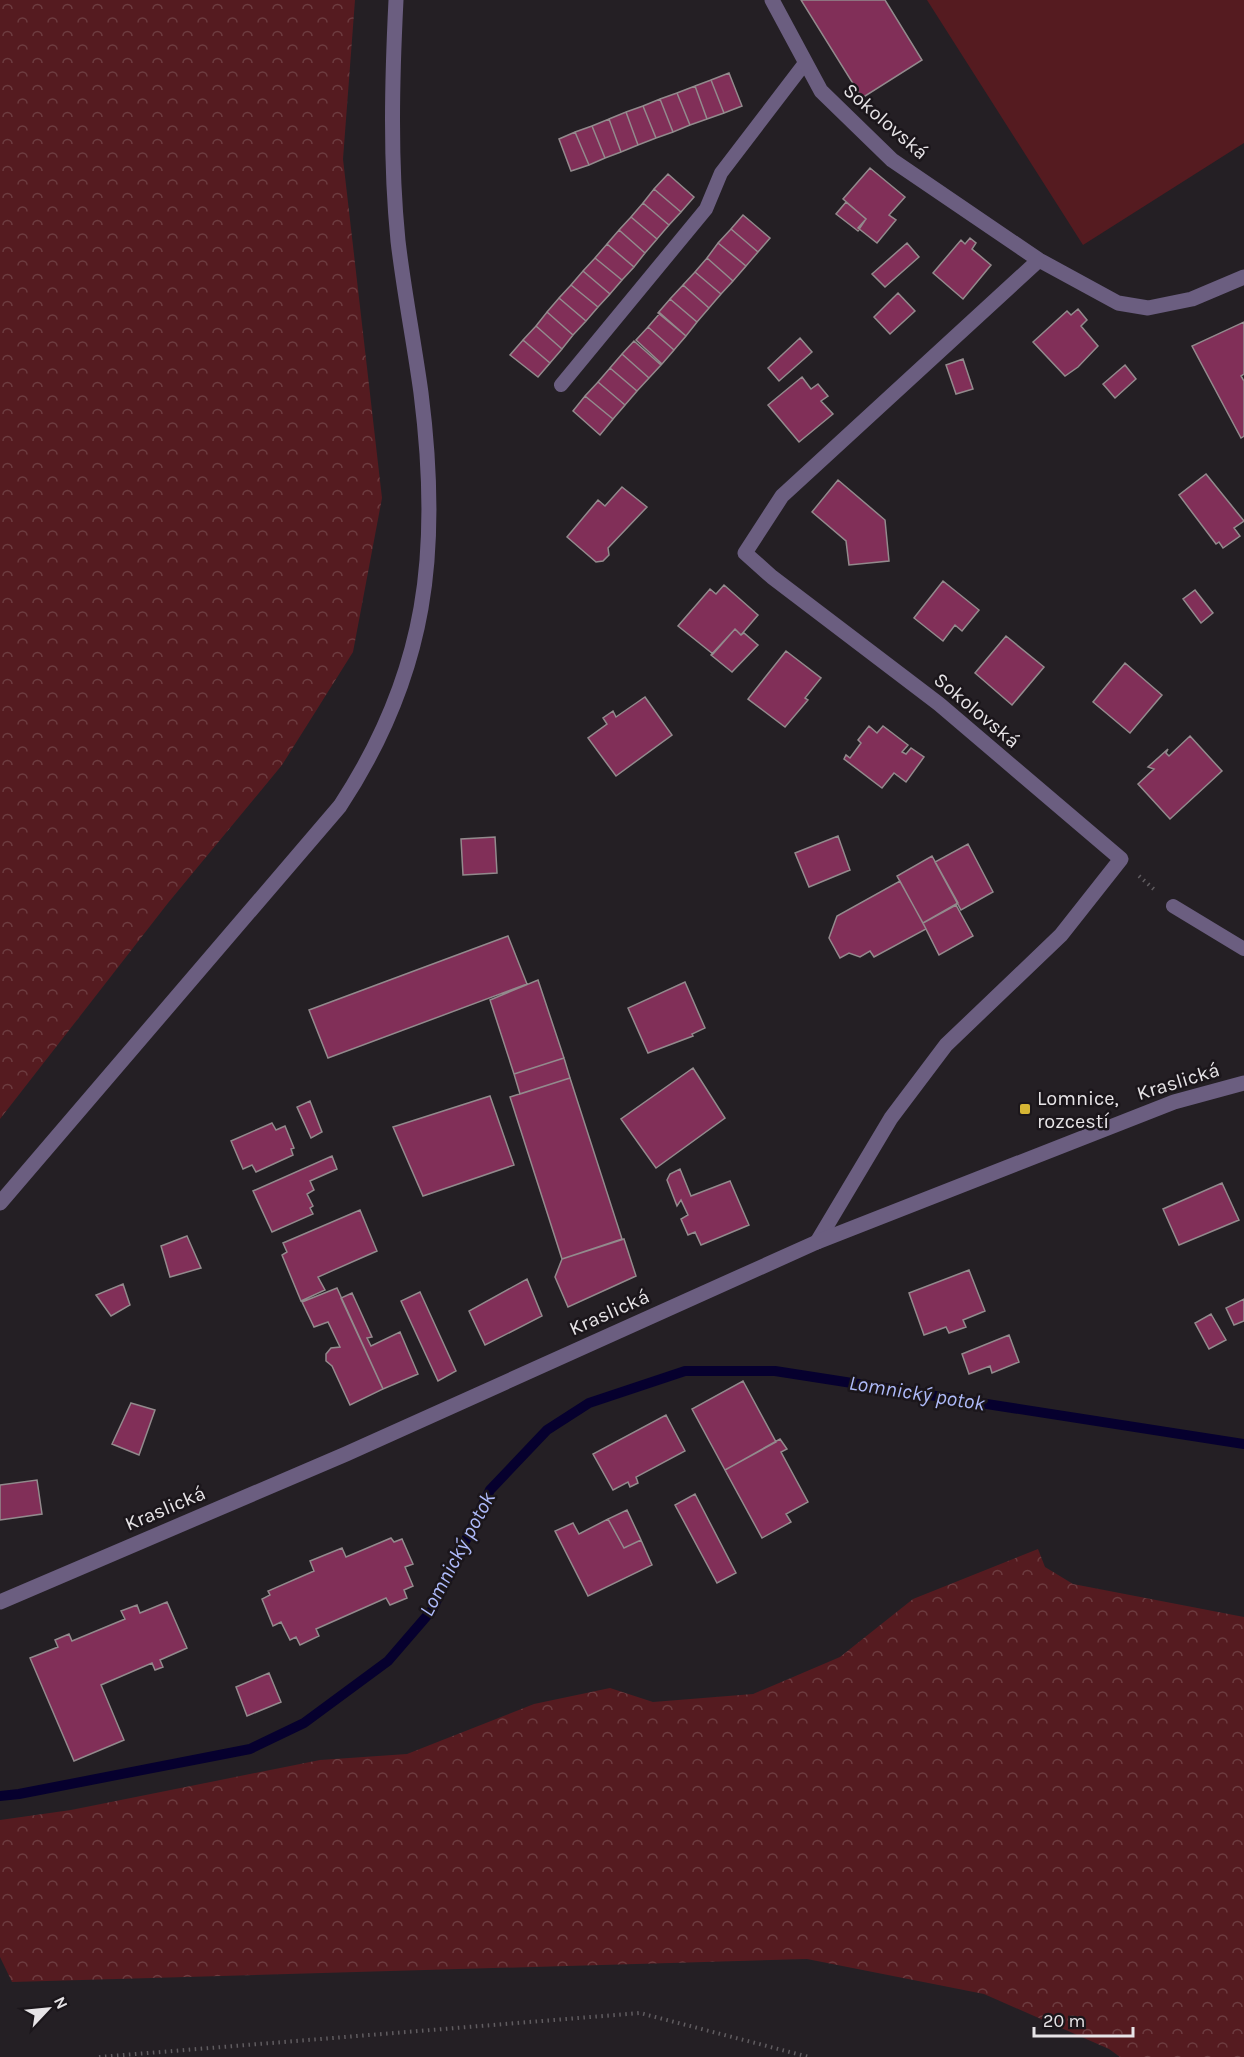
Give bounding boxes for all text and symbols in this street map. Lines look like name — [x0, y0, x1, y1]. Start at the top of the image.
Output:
street label: Sokolovská — [839, 78, 933, 164]
street label: Sokolovská — [929, 668, 1024, 753]
street label: Kraslická — [1134, 1058, 1222, 1105]
place label: Lomnice, rozcestí — [1037, 1087, 1119, 1133]
marker: Lomnice, rozcestí — [1018, 1102, 1032, 1116]
street label: Kraslická — [566, 1285, 653, 1340]
water label: Lomnický potok — [847, 1370, 987, 1416]
street label: Kraslická — [122, 1481, 209, 1536]
water label: Lomnický potok — [414, 1487, 500, 1620]
north arrow — [18, 1979, 78, 2039]
text: N — [50, 1993, 72, 2012]
scale bar — [1034, 2000, 1133, 2038]
text: 20 m — [1043, 2010, 1085, 2032]

